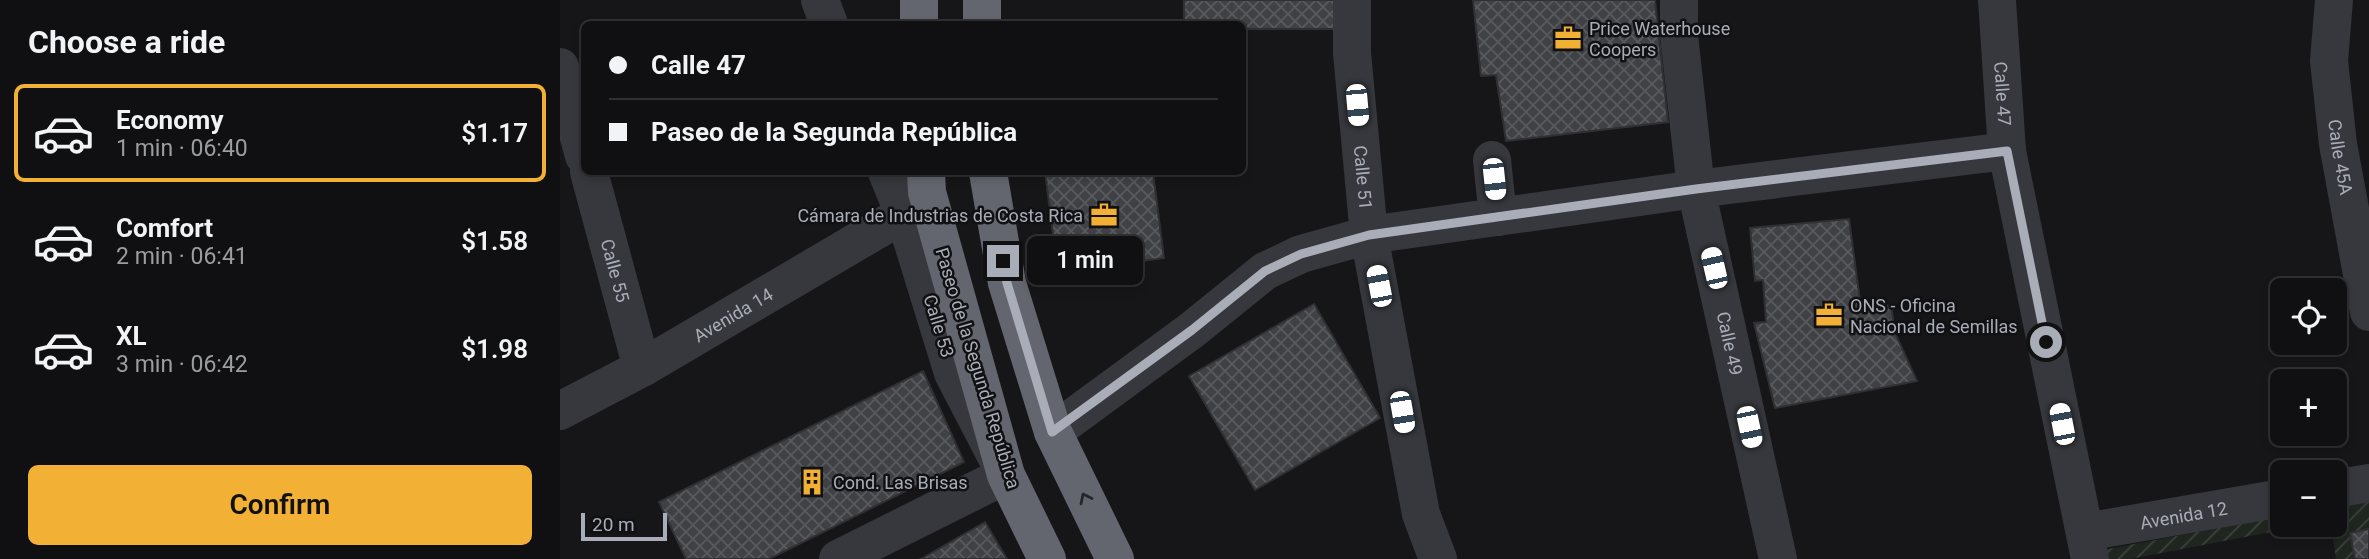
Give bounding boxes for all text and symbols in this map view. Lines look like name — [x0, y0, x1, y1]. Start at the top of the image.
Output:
place label: Price Waterhouse Coopers — [1589, 18, 1730, 60]
text: Choose a ride — [28, 23, 225, 61]
office icon: Price Waterhouse Coopers — [1553, 23, 1583, 53]
text: Calle 47 — [651, 50, 746, 80]
street label: Calle 47 — [1991, 61, 2016, 127]
car — [1345, 83, 1370, 127]
icon: car — [32, 102, 95, 165]
text: Economy — [116, 105, 223, 135]
text: Paseo de la Segunda República — [651, 117, 1017, 147]
text: $1.17 — [461, 118, 528, 148]
street label: Calle 45A — [2325, 118, 2358, 197]
text: 1 min · 06:40 — [116, 135, 248, 162]
street label: Calle 51 — [1350, 144, 1377, 211]
car — [1482, 157, 1507, 201]
office icon: Cámara de Industrias de Costa Rica — [1089, 200, 1119, 230]
place label: Cámara de Industrias de Costa Rica — [797, 205, 1083, 226]
icon: car — [32, 210, 95, 273]
text: Comfort — [116, 213, 213, 243]
text: $1.58 — [461, 226, 528, 256]
callout: 1 min — [1027, 236, 1143, 286]
street label: Calle 55 — [597, 237, 634, 304]
text: 2 min · 06:41 — [116, 243, 248, 270]
street label: Paseo de la Segunda República — [931, 245, 1025, 491]
route end — [987, 245, 1019, 277]
car — [1700, 245, 1729, 291]
text: 1 min — [1056, 247, 1114, 274]
car — [1365, 263, 1394, 309]
map controls — [2270, 278, 2347, 537]
button: locate — [2270, 278, 2347, 355]
street label: Avenida 14 — [689, 283, 776, 346]
street label: Calle 53 — [920, 292, 958, 360]
place label: ONS - Oficina Nacional de Semillas — [1850, 295, 2018, 337]
office icon: ONS - Oficina Nacional de Semillas — [1814, 300, 1844, 330]
street label: Calle 49 — [1713, 310, 1747, 377]
icon: car — [32, 318, 95, 381]
text: XL — [116, 321, 147, 351]
route start — [2030, 326, 2062, 358]
text: $1.98 — [461, 334, 528, 364]
text: 3 min · 06:42 — [116, 351, 248, 378]
button: + — [2270, 369, 2347, 446]
car — [1389, 389, 1416, 435]
car — [2048, 401, 2077, 447]
car — [1735, 404, 1764, 450]
button: − — [2270, 460, 2347, 537]
button: Confirm — [28, 465, 532, 545]
building icon: Cond. Las Brisas — [797, 467, 827, 497]
place label: Cond. Las Brisas — [833, 472, 968, 493]
one-way arrow — [1079, 493, 1093, 505]
street label: Avenida 12 — [2138, 497, 2229, 533]
scale bar — [581, 510, 667, 542]
text: 20 m — [592, 513, 635, 536]

